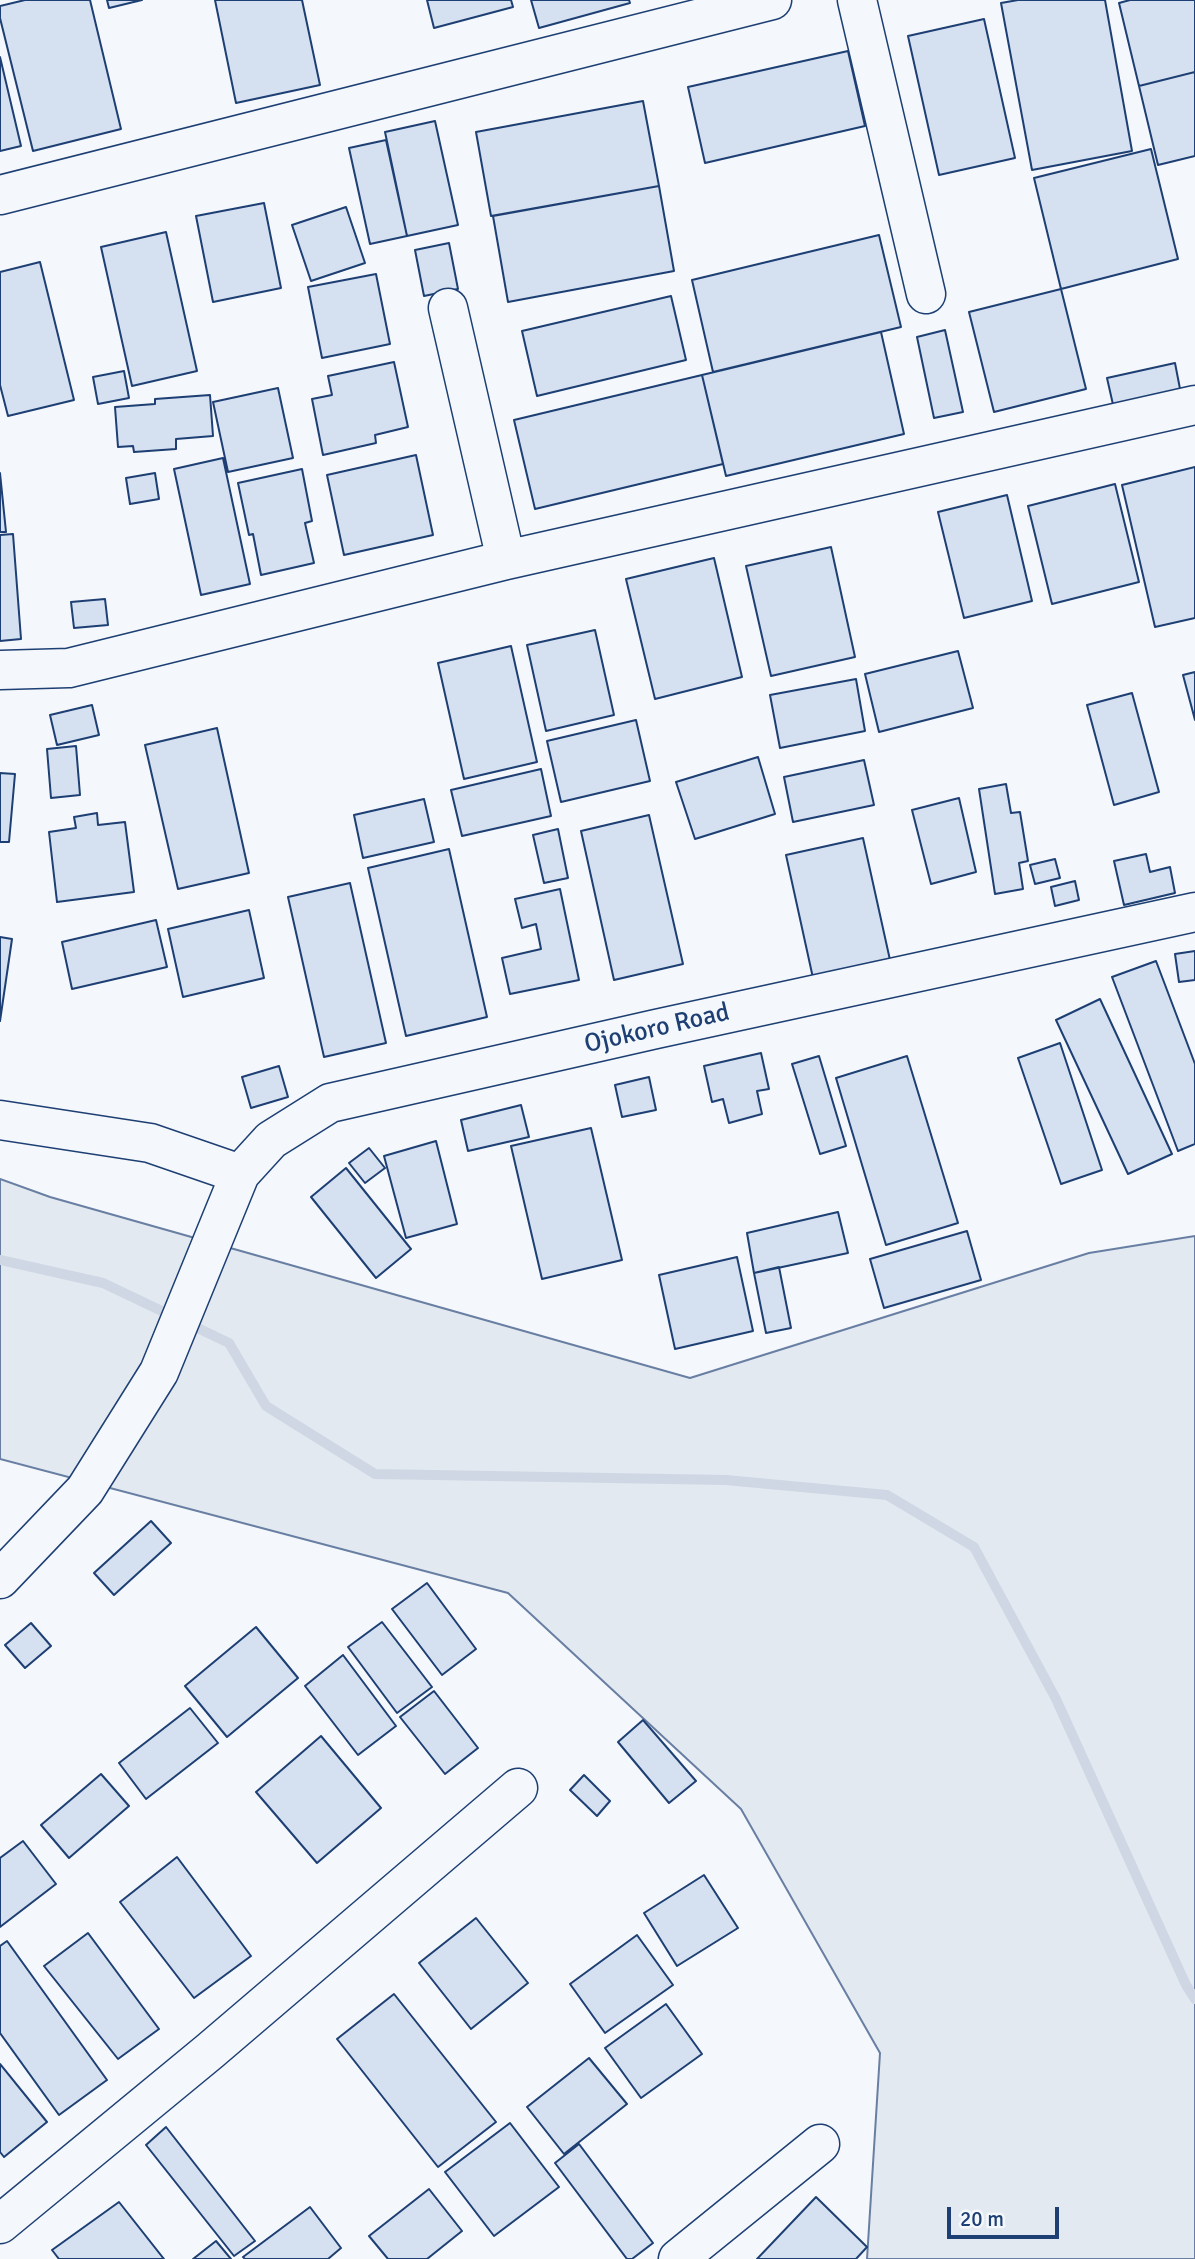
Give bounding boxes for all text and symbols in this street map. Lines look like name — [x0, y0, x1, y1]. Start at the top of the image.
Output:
street label: Ojokoro Road — [581, 997, 733, 1061]
scale bar — [950, 2192, 1062, 2236]
text: 20 m — [960, 2206, 1004, 2232]

